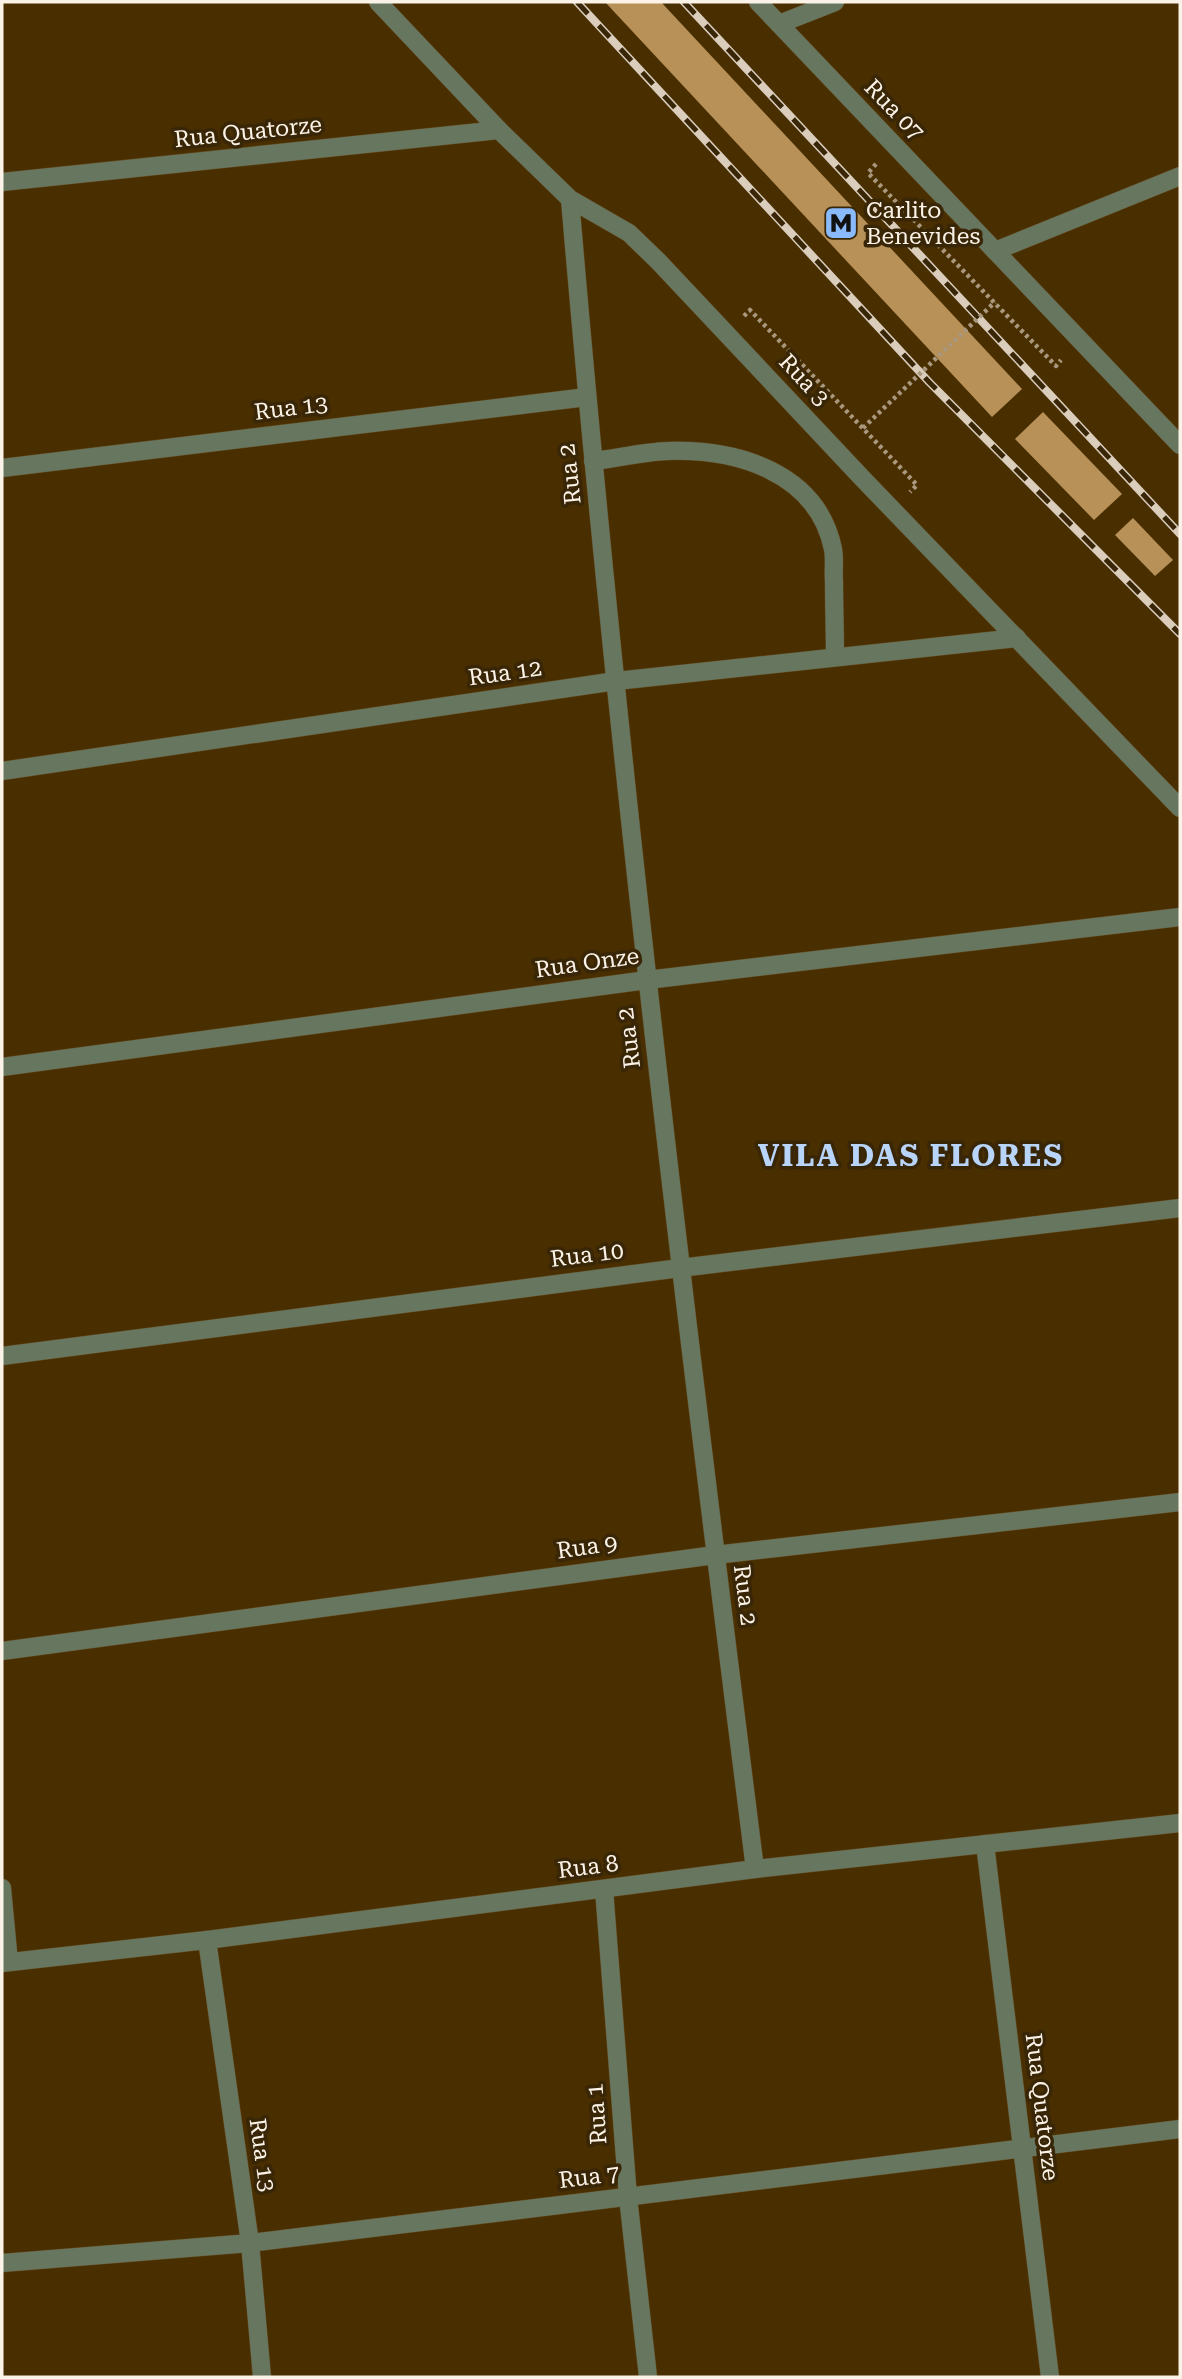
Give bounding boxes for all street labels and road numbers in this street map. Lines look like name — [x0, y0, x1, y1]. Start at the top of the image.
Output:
street label: Rua 07 — [859, 74, 929, 146]
street label: Rua Quatorze — [173, 111, 323, 153]
street label: Rua 3 — [773, 348, 835, 412]
street label: Rua 13 — [253, 390, 329, 426]
street label: Rua 2 — [553, 442, 587, 506]
street label: Rua 12 — [467, 654, 543, 692]
street label: Rua Onze — [533, 942, 641, 984]
street label: Rua 2 — [612, 1006, 646, 1070]
street label: Rua 10 — [549, 1237, 625, 1273]
street label: Rua 9 — [555, 1529, 619, 1565]
street label: Rua 2 — [728, 1563, 762, 1627]
street label: Rua 8 — [556, 1850, 620, 1884]
street label: Rua Quatorze — [1020, 2032, 1064, 2182]
street label: Rua 1 — [581, 2083, 613, 2145]
street label: Rua 13 — [243, 2117, 281, 2193]
street label: Rua 7 — [557, 2160, 621, 2194]

